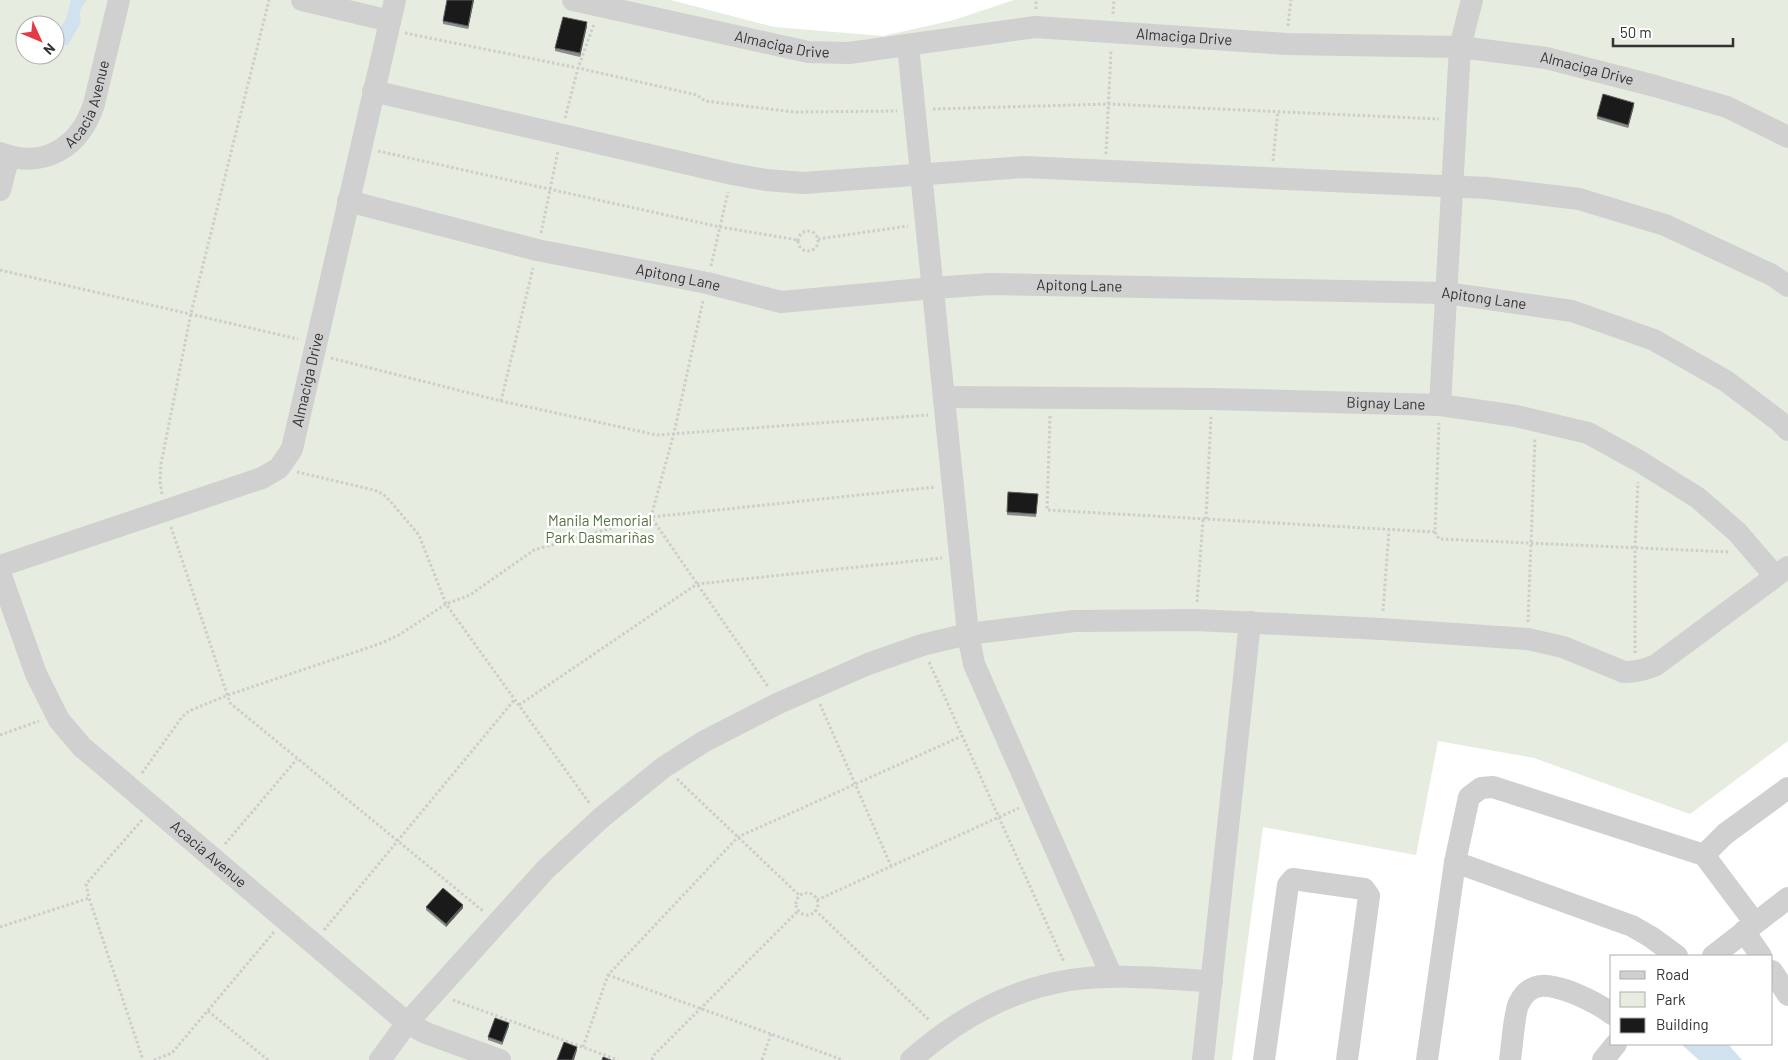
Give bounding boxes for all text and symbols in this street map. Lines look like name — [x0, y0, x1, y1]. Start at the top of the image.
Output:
north arrow — [15, 15, 65, 65]
scale bar — [1613, 15, 1733, 47]
text: 50 m — [1620, 23, 1652, 41]
street label: Almaciga Drive — [1136, 24, 1233, 48]
street label: Almaciga Drive — [733, 26, 830, 61]
text: N — [40, 40, 59, 59]
street label: Almaciga Drive — [1539, 47, 1636, 88]
street label: Acacia Avenue — [60, 58, 112, 151]
street label: Apitong Lane — [634, 259, 723, 294]
street label: Apitong Lane — [1036, 275, 1123, 295]
street label: Apitong Lane — [1441, 283, 1528, 312]
street label: Almaciga Drive — [287, 331, 326, 429]
street label: Bignay Lane — [1346, 393, 1426, 413]
park label: Manila Memorial Park Dasmariñas — [546, 511, 654, 546]
street label: Acacia Avenue — [167, 816, 251, 891]
legend — [1610, 955, 1773, 1045]
text: Road — [1656, 965, 1689, 983]
text: Park — [1656, 990, 1686, 1008]
text: Building — [1656, 1015, 1709, 1033]

